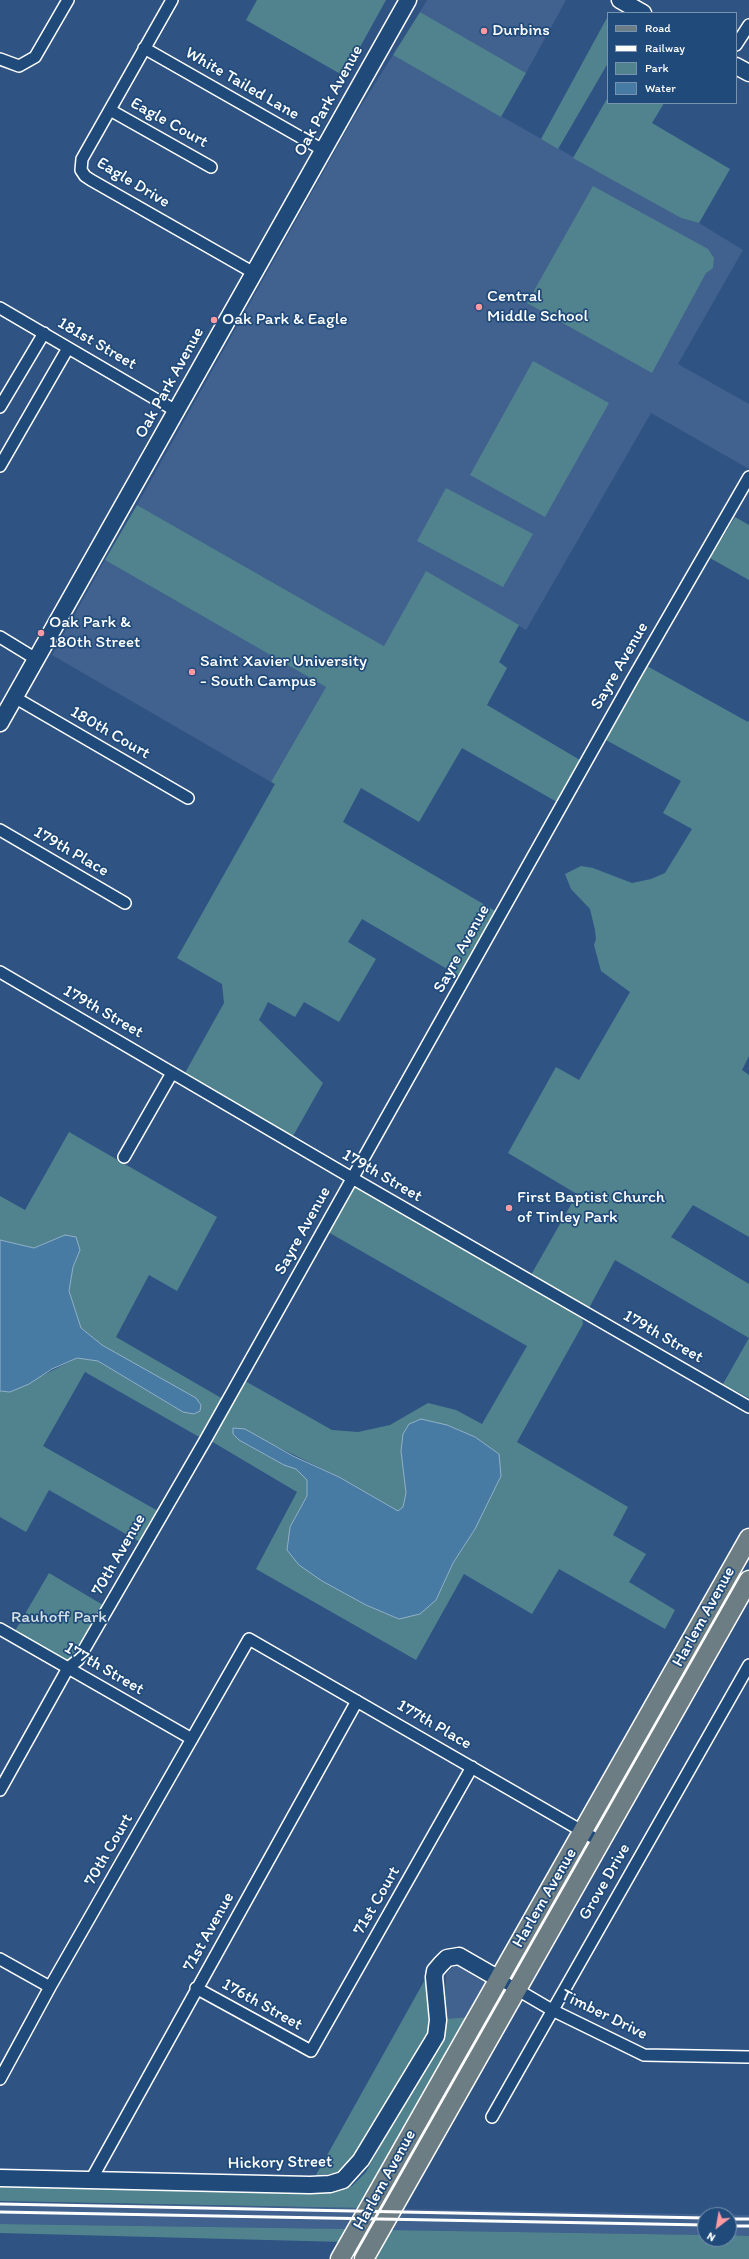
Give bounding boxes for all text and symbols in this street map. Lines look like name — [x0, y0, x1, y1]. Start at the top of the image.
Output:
legend — [607, 12, 737, 104]
place label: Durbins — [492, 21, 550, 41]
text: Road — [645, 21, 671, 35]
marker: Durbins — [479, 26, 489, 36]
text: Railway — [645, 41, 685, 55]
street label: Oak Park Avenue — [290, 42, 368, 160]
street label: White Tailed Lane — [181, 43, 303, 125]
text: Park — [645, 61, 669, 75]
text: Water — [645, 81, 676, 95]
street label: Eagle Court — [127, 93, 211, 153]
street label: Eagle Drive — [93, 153, 173, 213]
place label: Central Middle School — [487, 287, 588, 327]
marker: Central Middle School — [474, 302, 484, 312]
place label: Oak Park & Eagle — [222, 310, 348, 330]
street label: 181st Street — [54, 313, 140, 375]
marker: Oak Park & Eagle — [209, 315, 219, 325]
street label: Oak Park Avenue — [131, 324, 209, 442]
place label: Oak Park & 180th Street — [49, 613, 141, 653]
street label: Sayre Avenue — [587, 619, 653, 713]
marker: Oak Park & 180th Street — [36, 628, 46, 638]
place label: Saint Xavier University - South Campus — [200, 652, 367, 692]
marker: Saint Xavier University - South Campus — [187, 667, 197, 677]
street label: 180th Court — [67, 702, 153, 764]
street label: 179th Place — [30, 822, 112, 882]
street label: Sayre Avenue — [429, 901, 495, 997]
street label: 179th Street — [59, 981, 147, 1043]
street label: 179th Street — [338, 1145, 426, 1207]
street label: Sayre Avenue — [270, 1183, 336, 1279]
place label: First Baptist Church of Tinley Park — [517, 1188, 665, 1228]
marker: First Baptist Church of Tinley Park — [504, 1203, 514, 1213]
street label: 179th Street — [619, 1306, 707, 1368]
street label: 70th Avenue — [87, 1511, 151, 1599]
street label: Harlem Avenue — [668, 1563, 740, 1671]
park label: Rauhoff Park — [11, 1608, 107, 1628]
street label: 177th Street — [61, 1638, 147, 1700]
street label: 177th Place — [393, 1695, 475, 1755]
street label: 70th Court — [80, 1810, 138, 1890]
street label: Grove Drive — [575, 1840, 635, 1924]
street label: Harlem Avenue — [508, 1845, 582, 1951]
street label: 71st Court — [349, 1863, 405, 1939]
street label: 71st Avenue — [179, 1889, 239, 1975]
street label: 176th Street — [218, 1974, 306, 2036]
street label: Timber Drive — [557, 1985, 651, 2045]
street label: Harlem Avenue — [349, 2126, 421, 2234]
street label: Hickory Street — [227, 2152, 333, 2174]
north arrow — [697, 2207, 737, 2247]
text: N — [705, 2229, 718, 2244]

